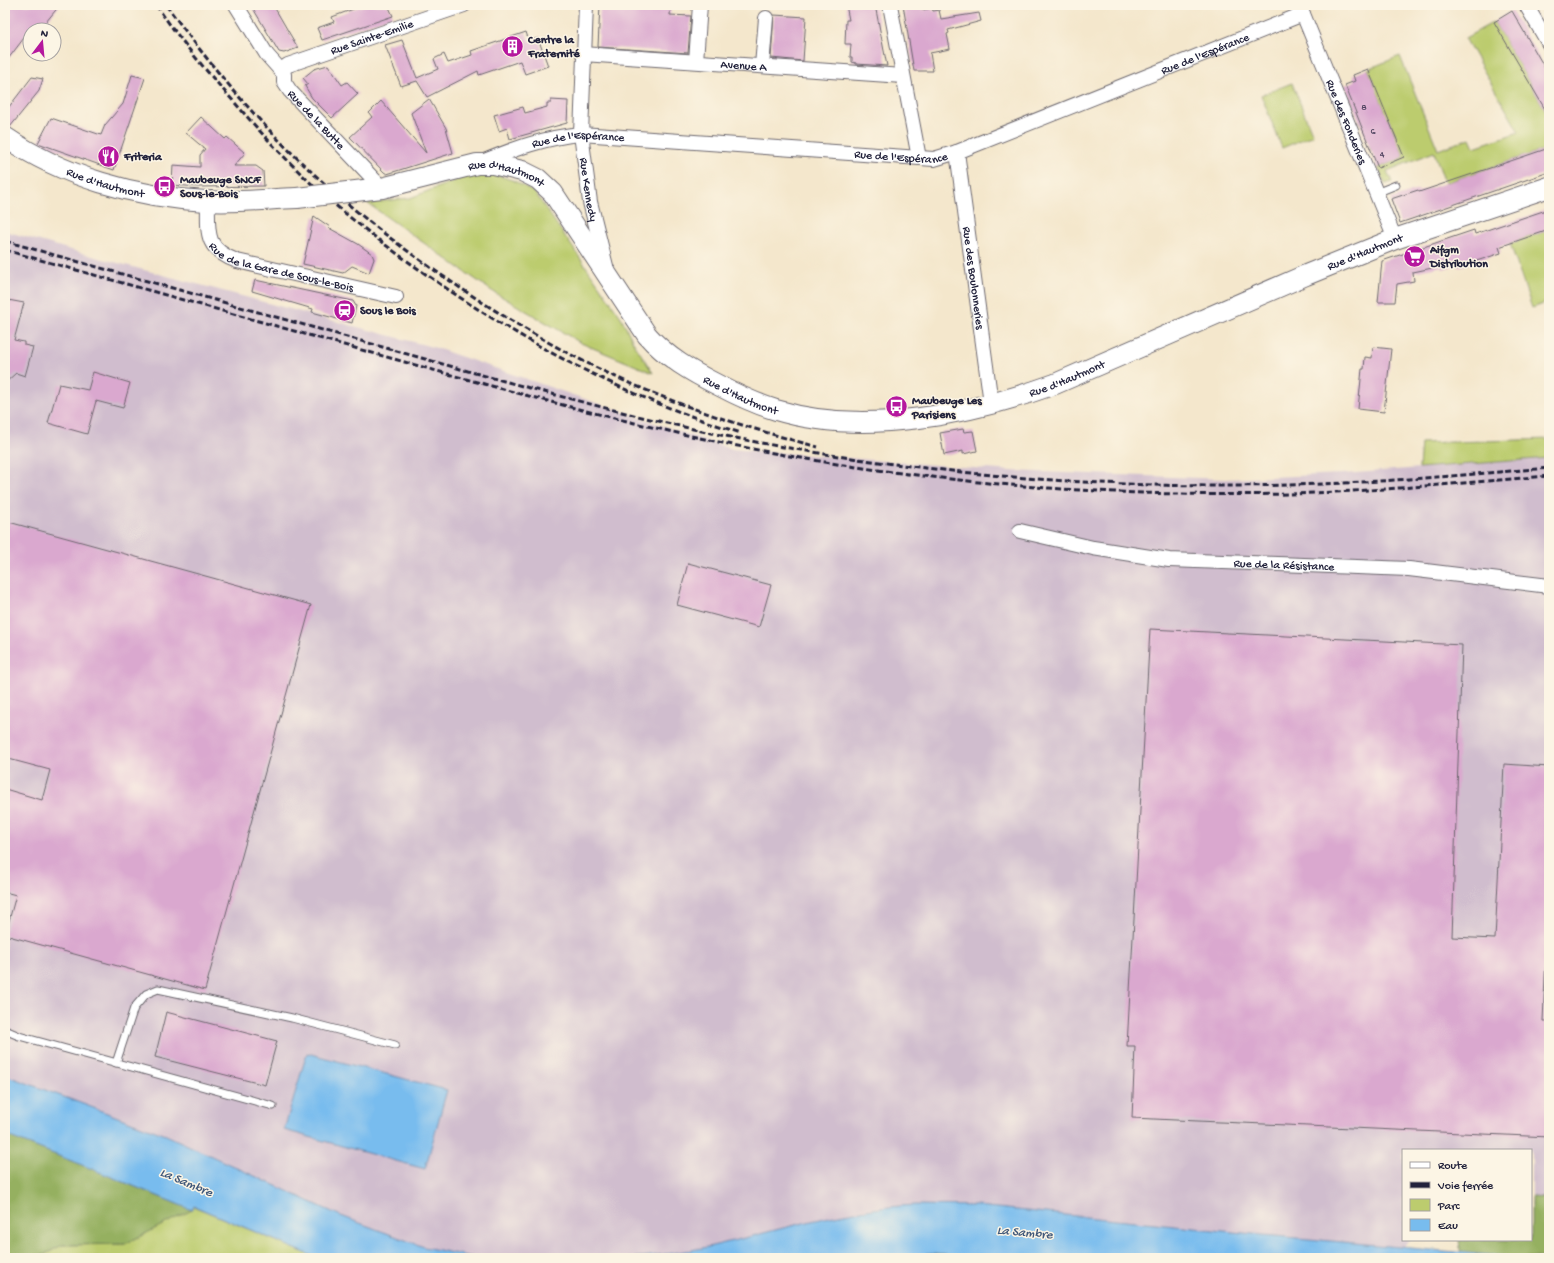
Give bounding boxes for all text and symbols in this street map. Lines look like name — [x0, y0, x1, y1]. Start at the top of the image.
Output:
street label: Rue Sainte-Emilie — [329, 18, 416, 59]
north arrow — [22, 22, 62, 62]
text: N — [39, 28, 49, 41]
street label: Rue de l'Espérance — [1159, 31, 1252, 79]
building icon: Centre la Fraternité — [500, 33, 526, 59]
place label: Centre la Fraternité — [527, 34, 581, 62]
street label: Avenue A — [720, 58, 768, 76]
street label: Rue des Fonderies — [1322, 78, 1369, 167]
street label: Rue de la Butte — [284, 88, 347, 154]
house number: 8 — [1361, 102, 1367, 114]
house number: 6 — [1370, 126, 1376, 138]
street label: Rue de l'Espérance — [531, 129, 626, 152]
restaurant icon: Friteria — [96, 143, 122, 169]
street label: Rue de l'Espérance — [854, 148, 950, 168]
house number: 4 — [1380, 149, 1385, 161]
place label: Friteria — [123, 151, 163, 165]
street label: Rue Kennedy — [575, 157, 600, 223]
street label: Rue d'Hautmont — [467, 158, 548, 191]
street label: Rue d'Hautmont — [64, 166, 146, 202]
bus stop icon: Maubeuge SNCF Sous-le-Bois — [152, 173, 178, 199]
place label: Maubeuge SNCF Sous-le-Bois — [180, 174, 262, 202]
street label: Rue des Boulonneries — [958, 226, 986, 331]
street label: Rue d'Hautmont — [1326, 231, 1406, 275]
street label: Rue de la Gare de Sous-le-Bois — [205, 240, 355, 296]
supermarket icon: Aifgm Distribution — [1402, 243, 1428, 269]
place label: Aifgm Distribution — [1429, 244, 1488, 272]
station icon: Sous le Bois — [331, 297, 357, 323]
place label: Sous le Bois — [360, 305, 416, 319]
street label: Rue d'Hautmont — [1028, 358, 1108, 401]
street label: Rue d'Hautmont — [700, 374, 780, 420]
bus stop icon: Maubeuge Les Parisiens — [884, 394, 910, 420]
place label: Maubeuge Les Parisiens — [911, 395, 982, 423]
street label: Rue de la Résistance — [1233, 557, 1335, 575]
legend — [1402, 1149, 1532, 1241]
text: Route — [1438, 1160, 1468, 1174]
water label: La Sambre — [157, 1166, 216, 1202]
text: Voie ferrée — [1437, 1180, 1494, 1194]
text: Parc — [1437, 1200, 1461, 1214]
text: Eau — [1438, 1220, 1458, 1234]
water label: La Sambre — [996, 1224, 1054, 1244]

